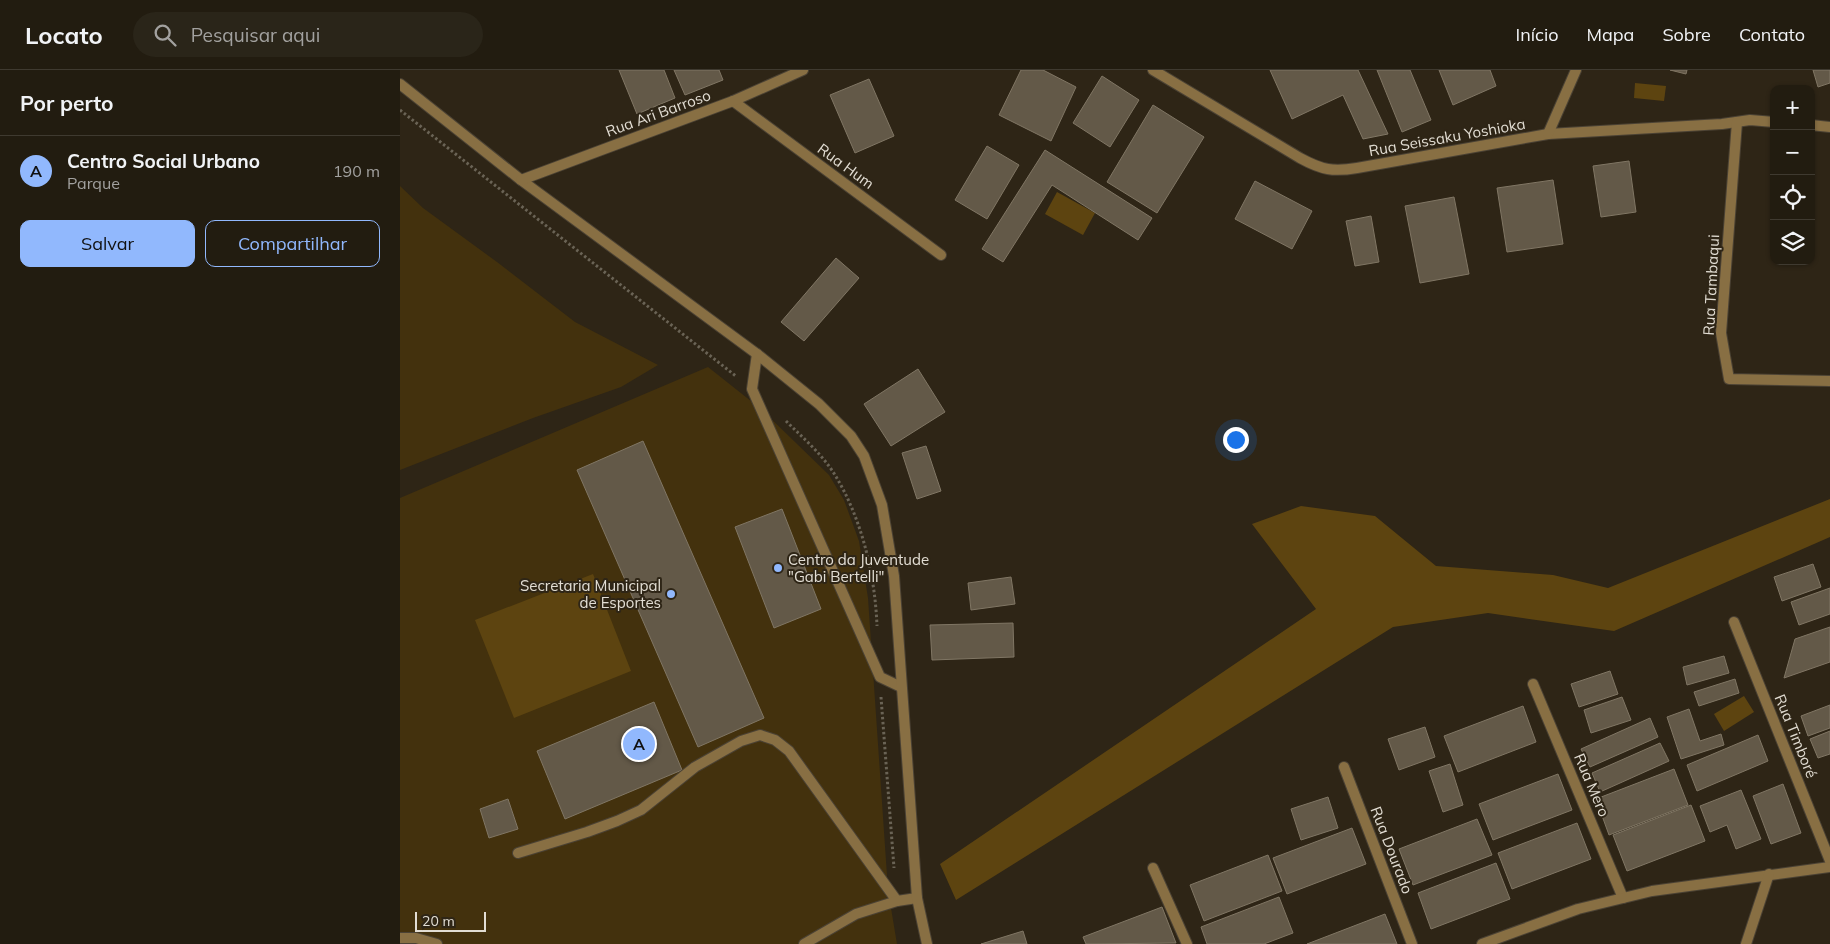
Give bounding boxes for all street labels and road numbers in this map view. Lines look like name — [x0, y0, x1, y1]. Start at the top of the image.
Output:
street label: Rua Ari Barroso — [603, 85, 713, 141]
street label: Rua Seissaku Yoshioka — [1367, 114, 1527, 160]
street label: Rua Hum — [814, 139, 878, 193]
street label: Rua Tambaqui — [1699, 234, 1723, 336]
street label: Rua Timboré — [1771, 691, 1821, 781]
street label: Rua Mero — [1570, 750, 1614, 820]
street label: Rua Dourado — [1367, 804, 1417, 896]

